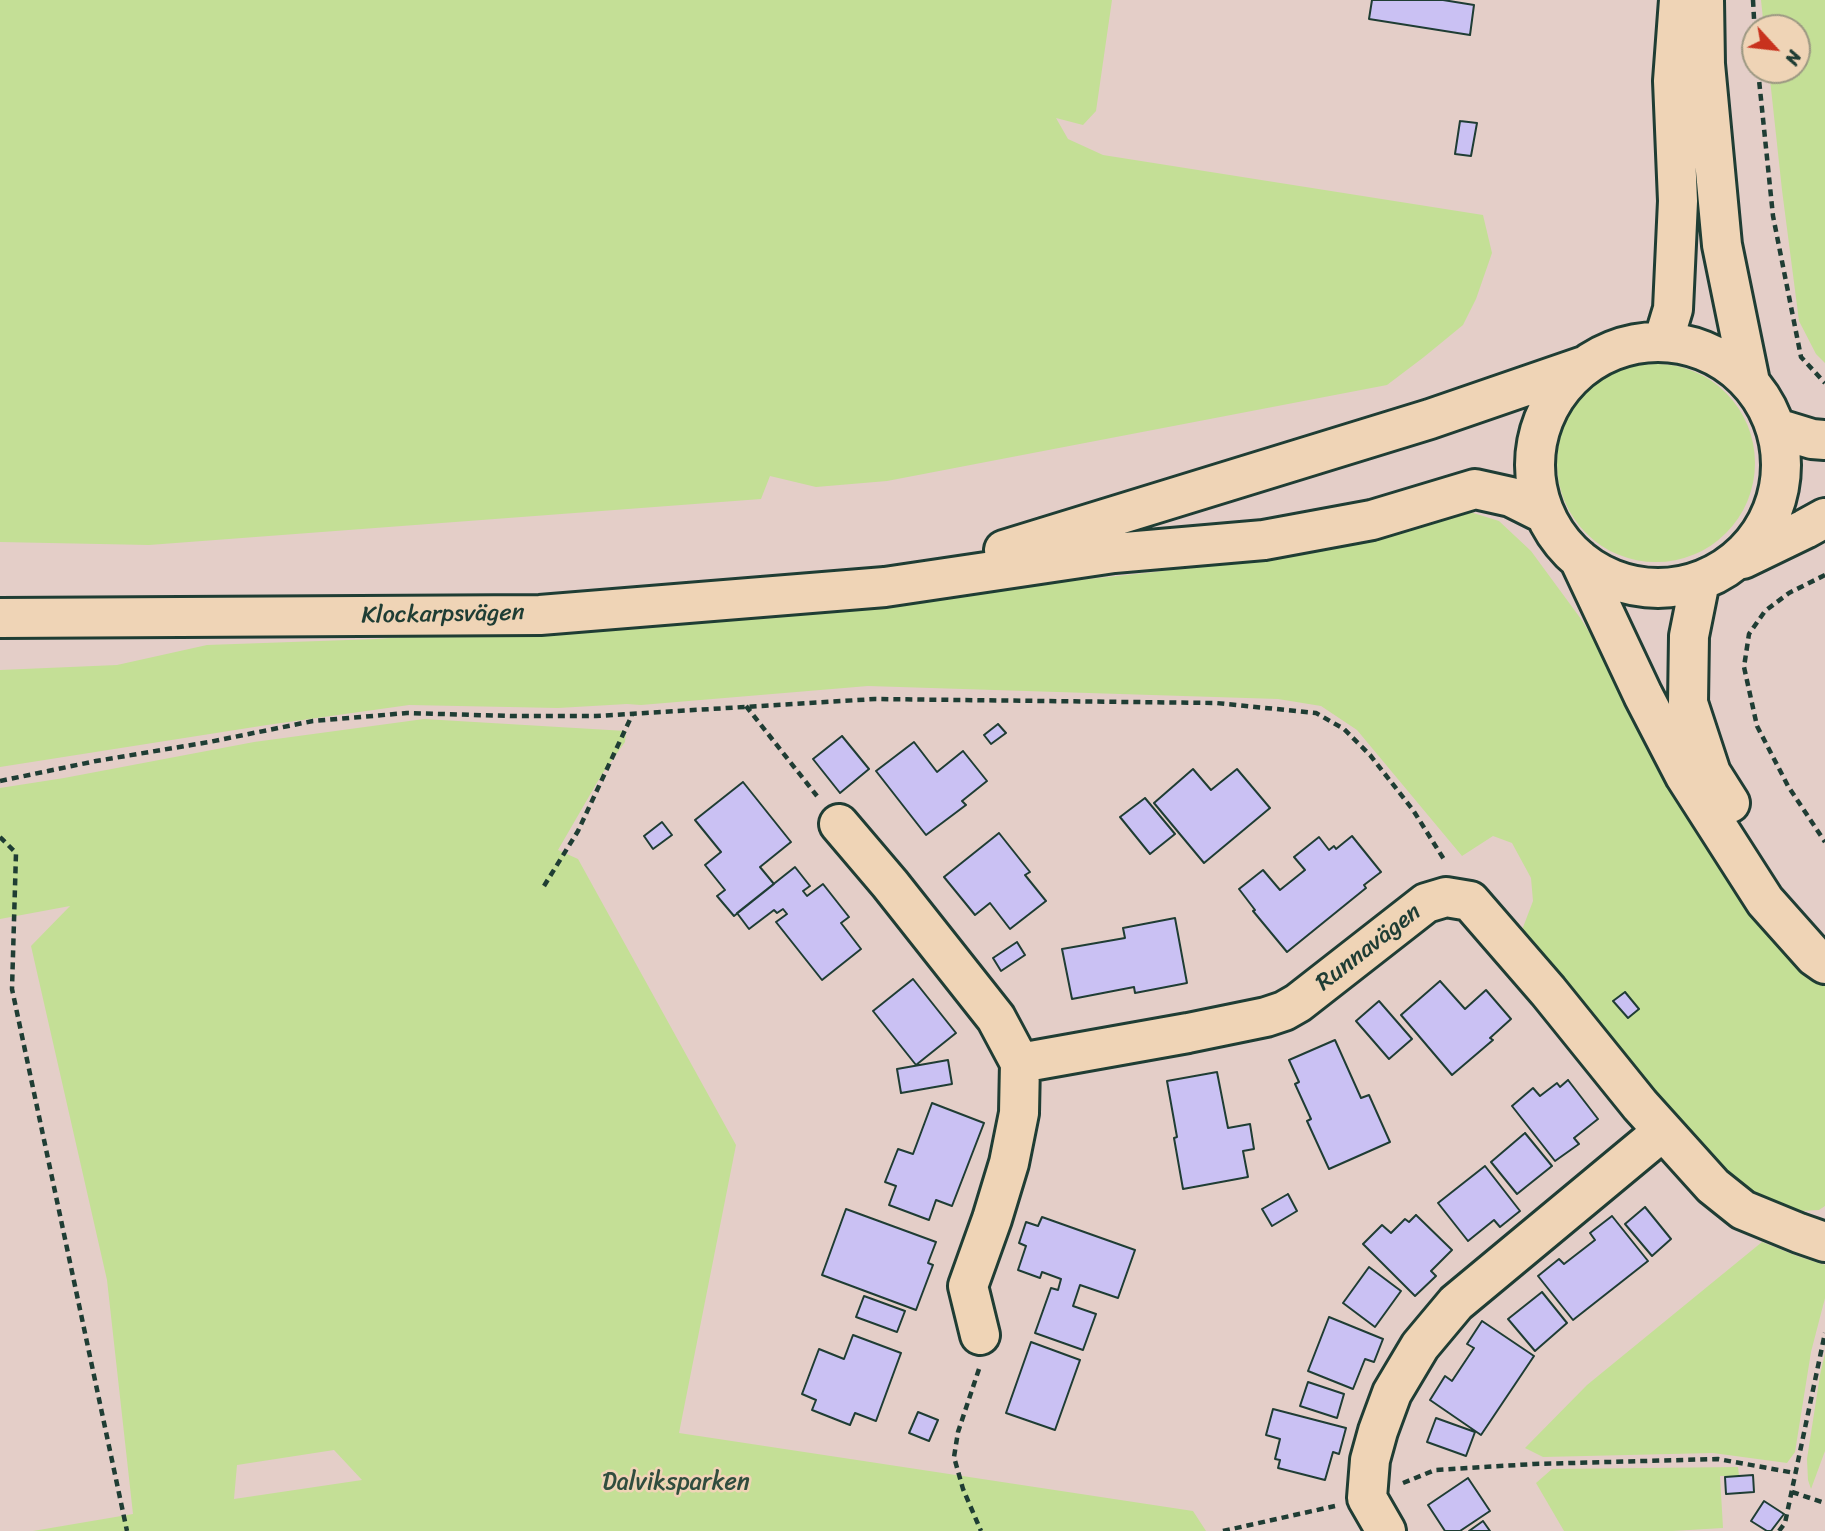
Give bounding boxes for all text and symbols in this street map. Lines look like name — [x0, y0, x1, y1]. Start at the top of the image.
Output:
north arrow — [1741, 14, 1811, 84]
text: N — [1776, 44, 1811, 71]
street label: Klockarpsvägen — [361, 599, 525, 631]
street label: Runnavägen — [1311, 898, 1427, 998]
park label: Dalviksparken — [602, 1469, 750, 1497]

